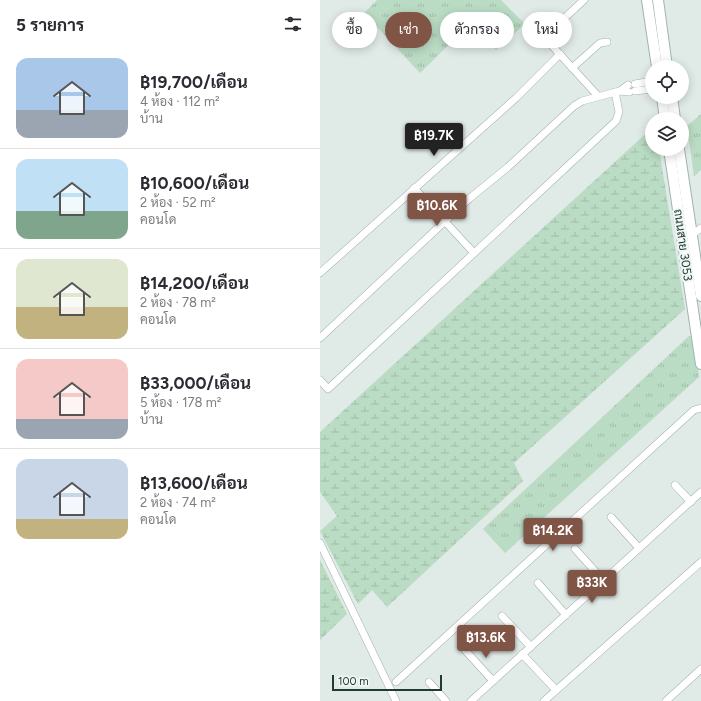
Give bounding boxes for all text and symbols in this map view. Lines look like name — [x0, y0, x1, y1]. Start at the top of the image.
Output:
chip: ซื้อ — [332, 12, 377, 48]
chip: เช่า — [385, 12, 432, 48]
chip: ตัวกรอง — [440, 12, 514, 48]
chip: ใหม่ — [522, 12, 572, 48]
icon: filters — [282, 13, 304, 35]
text: 5 รายการ — [16, 15, 84, 35]
map controls — [645, 60, 689, 156]
button: locate — [645, 60, 689, 104]
text: ฿19,700/เดือน — [140, 72, 248, 92]
icon: home — [48, 74, 96, 122]
text: 4 ห้อง · 112 m² — [140, 94, 220, 109]
text: บ้าน — [140, 111, 163, 126]
button: layers — [645, 112, 689, 156]
pin: ฿19.7K — [401, 123, 467, 157]
text: ฿19.7K — [414, 128, 454, 143]
text: ฿10,600/เดือน — [140, 173, 249, 193]
icon: home — [48, 175, 96, 223]
pin: ฿10.6K — [404, 193, 470, 227]
text: 2 ห้อง · 52 m² — [140, 195, 216, 210]
text: ฿10.6K — [416, 198, 458, 213]
street label: ถนนสาย 3053 — [671, 208, 695, 282]
text: คอนโด — [140, 212, 176, 227]
text: ฿14,200/เดือน — [140, 273, 249, 293]
icon: home — [48, 275, 96, 323]
text: 2 ห้อง · 78 m² — [140, 295, 216, 310]
text: คอนโด — [140, 312, 176, 327]
text: ฿33,000/เดือน — [140, 373, 251, 393]
icon: home — [48, 375, 96, 423]
text: 5 ห้อง · 178 m² — [140, 395, 222, 410]
text: บ้าน — [140, 412, 163, 427]
text: ฿13,600/เดือน — [140, 473, 248, 493]
icon: home — [48, 475, 96, 523]
text: 2 ห้อง · 74 m² — [140, 495, 216, 510]
text: คอนโด — [140, 512, 176, 527]
pin: ฿14.2K — [520, 518, 586, 552]
text: ฿14.2K — [533, 523, 573, 538]
pin: ฿33K — [568, 570, 616, 604]
text: ฿33K — [577, 575, 607, 590]
pin: ฿13.6K — [453, 625, 519, 659]
text: ฿13.6K — [466, 630, 506, 645]
scale bar — [332, 673, 442, 692]
text: 100 m — [338, 675, 369, 688]

